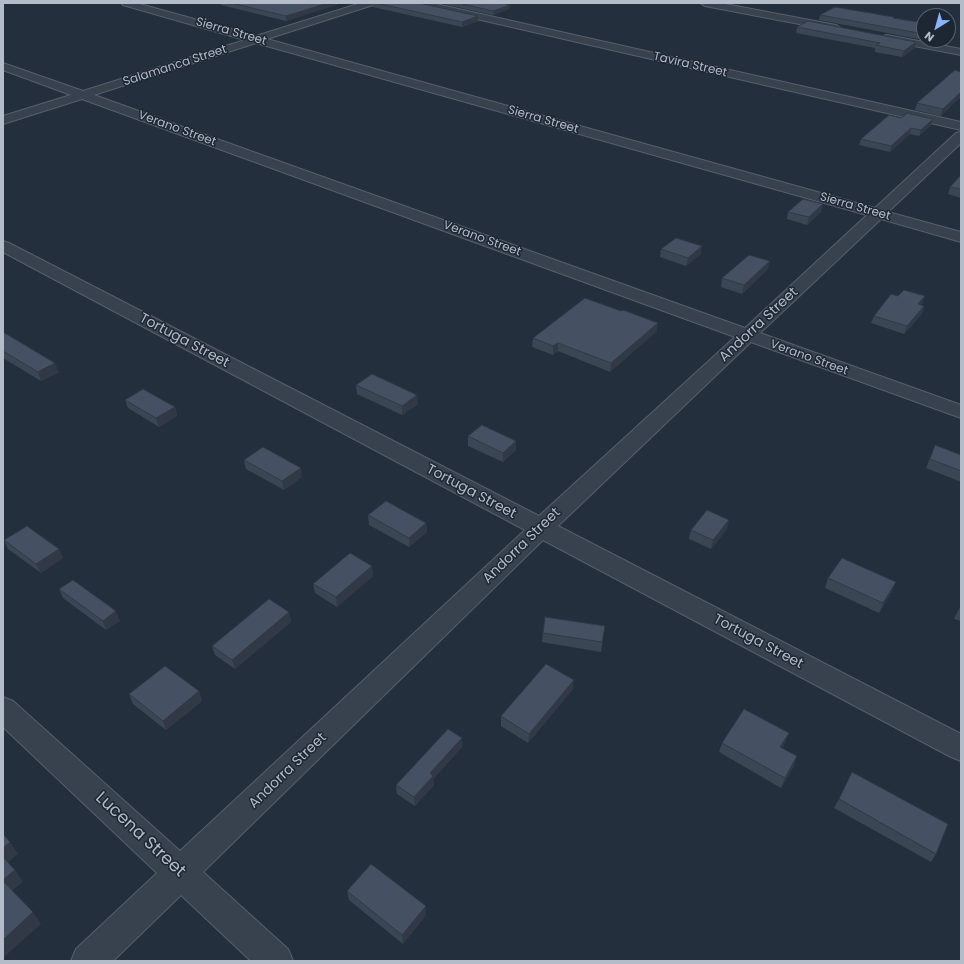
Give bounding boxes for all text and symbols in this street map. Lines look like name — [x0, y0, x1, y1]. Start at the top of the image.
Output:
north arrow — [916, 8, 956, 48]
street label: Sierra Street — [194, 15, 268, 49]
text: N — [921, 28, 938, 46]
street label: Salamanca Street — [121, 42, 229, 90]
street label: Tavira Street — [652, 50, 728, 80]
street label: Sierra Street — [506, 103, 580, 137]
street label: Verano Street — [136, 108, 218, 150]
street label: Sierra Street — [818, 190, 892, 224]
street label: Verano Street — [441, 218, 523, 260]
street label: Andorra Street — [716, 284, 802, 366]
street label: Tortuga Street — [136, 310, 232, 372]
street label: Verano Street — [768, 337, 850, 379]
street label: Tortuga Street — [423, 461, 519, 523]
street label: Andorra Street — [480, 505, 564, 587]
street label: Tortuga Street — [710, 611, 806, 673]
street label: Andorra Street — [246, 730, 330, 812]
street label: Lucena Street — [91, 788, 189, 882]

